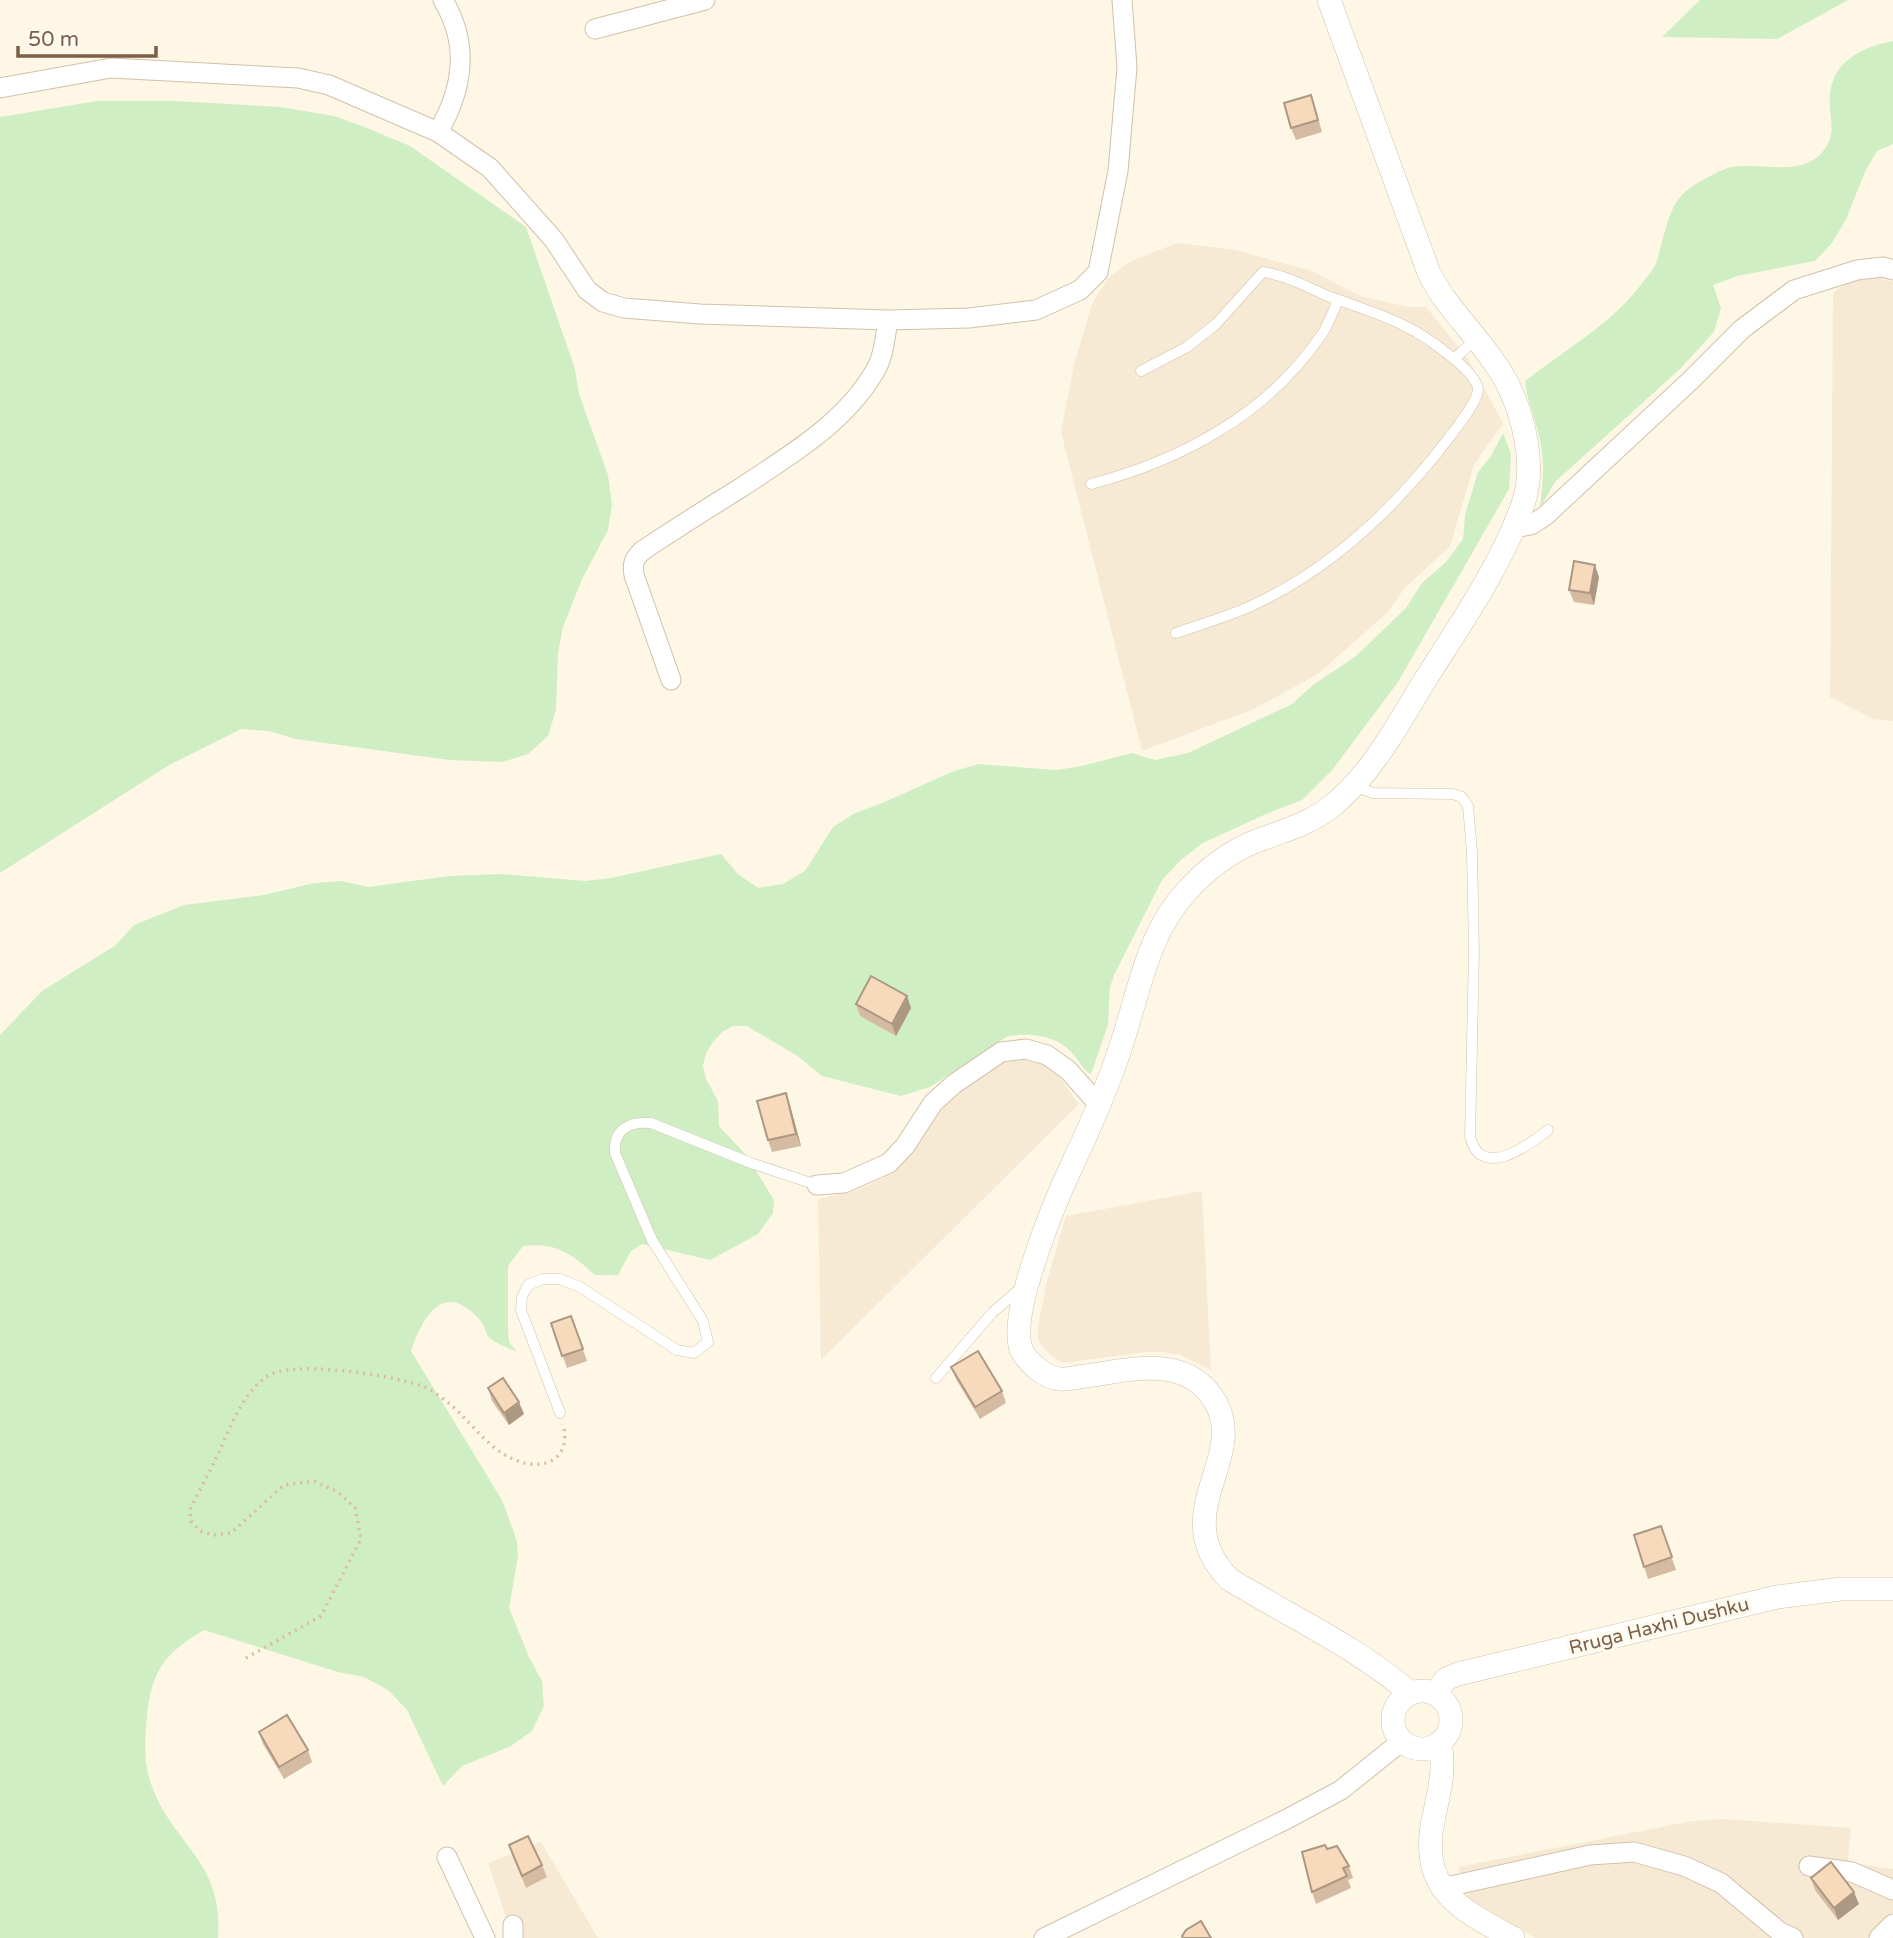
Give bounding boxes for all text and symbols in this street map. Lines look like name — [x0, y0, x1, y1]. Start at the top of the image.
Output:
scale bar — [18, 14, 156, 58]
text: 50 m — [28, 27, 79, 52]
street label: Rruga Haxhi Dushku — [1567, 1593, 1751, 1659]

